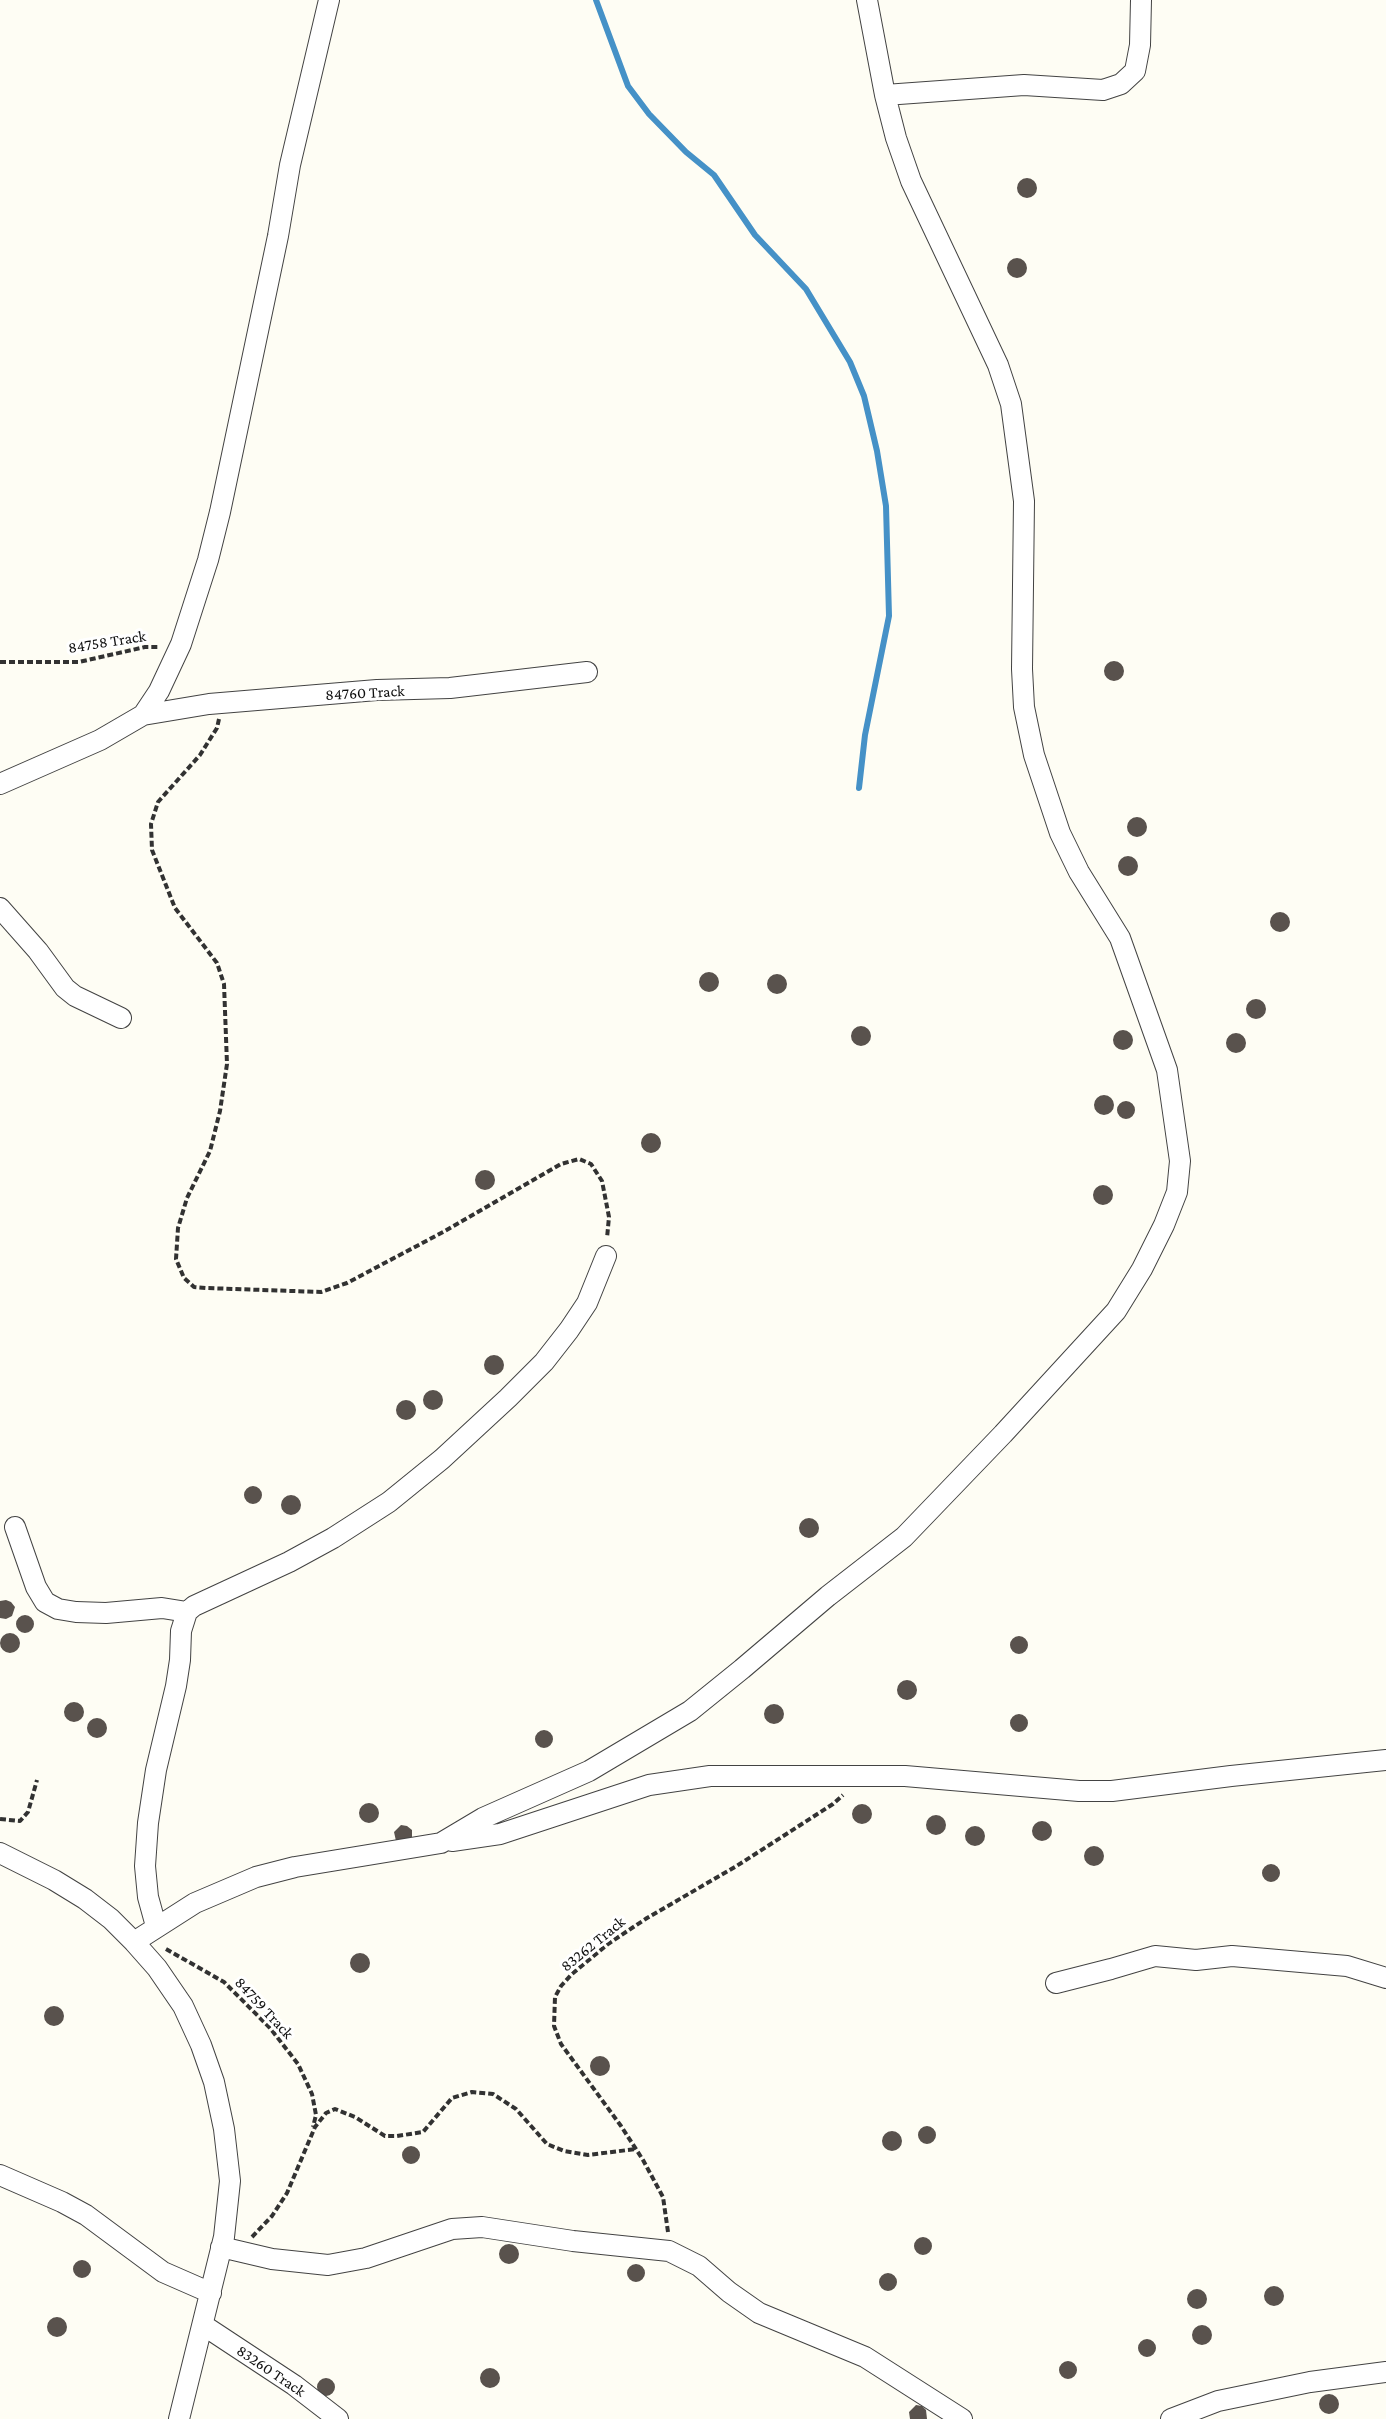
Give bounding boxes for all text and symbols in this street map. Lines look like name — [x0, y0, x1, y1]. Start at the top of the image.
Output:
street label: 84758 Track — [67, 626, 147, 658]
street label: 84760 Track — [325, 681, 405, 705]
street label: 83262 Track — [557, 1912, 629, 1976]
street label: 84759 Track — [230, 1973, 298, 2043]
street label: 83260 Track — [233, 2341, 309, 2401]

